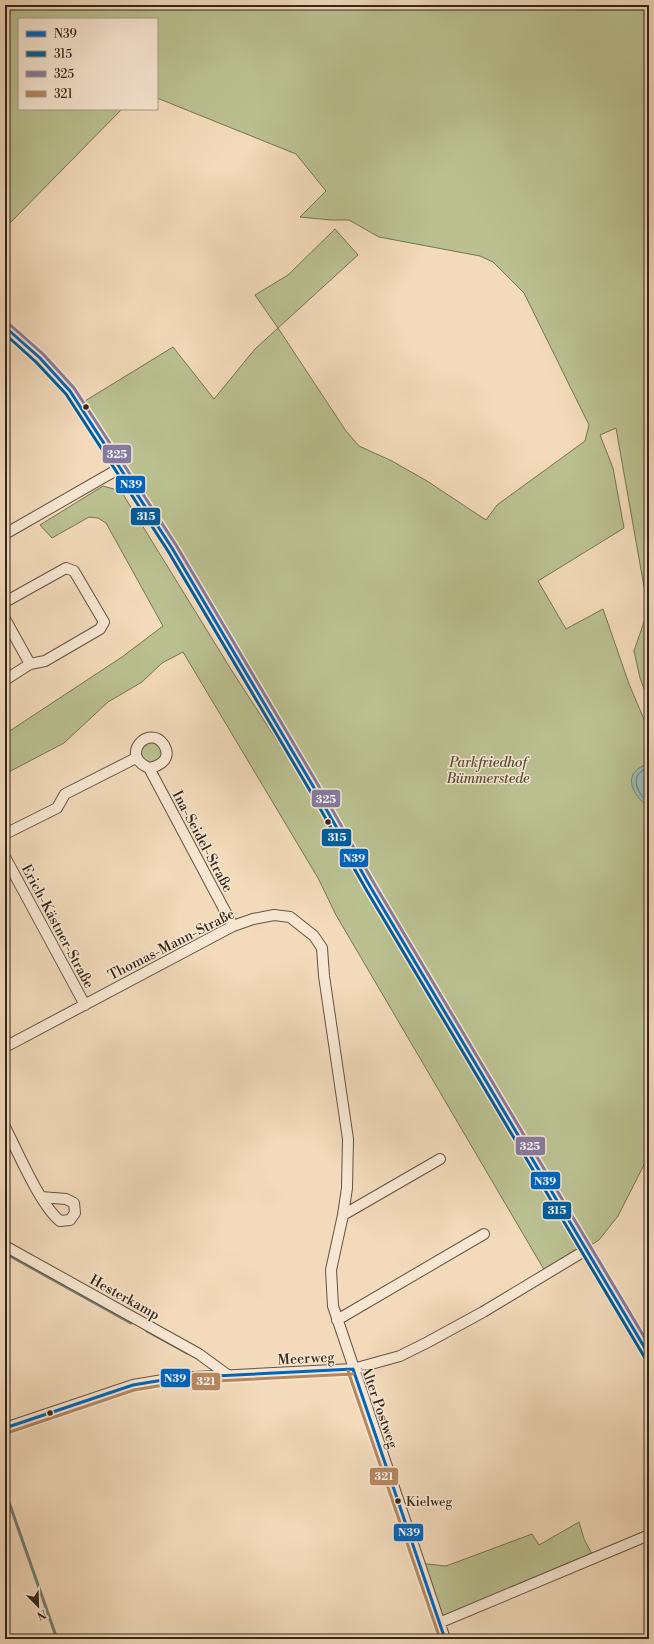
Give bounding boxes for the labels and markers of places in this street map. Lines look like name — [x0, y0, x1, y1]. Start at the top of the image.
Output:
unlabelled marker — [81, 402, 91, 412]
unlabelled marker — [323, 817, 333, 827]
unlabelled marker — [45, 1408, 55, 1418]
place label: Kielweg — [406, 1494, 453, 1510]
marker: Kielweg — [393, 1496, 403, 1506]

